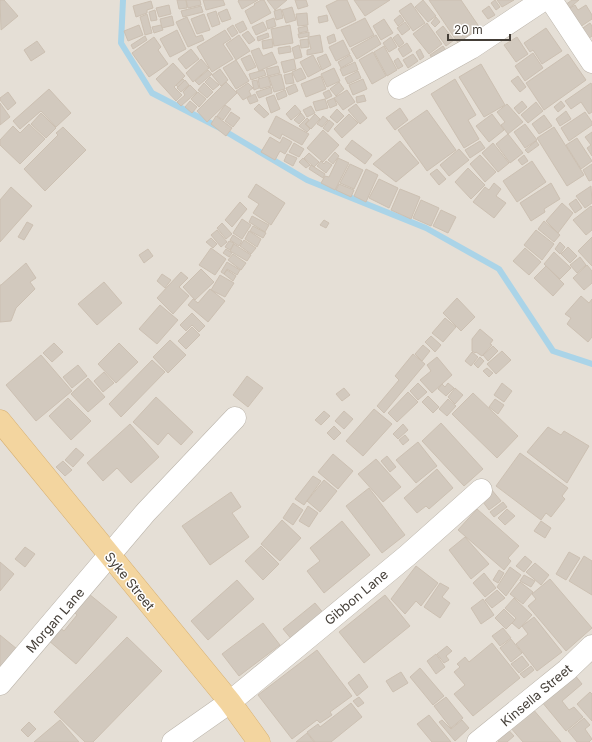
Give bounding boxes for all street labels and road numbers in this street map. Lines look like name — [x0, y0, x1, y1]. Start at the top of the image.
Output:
street label: Syke Street — [102, 549, 158, 613]
street label: Gibbon Lane — [321, 566, 391, 628]
street label: Morgan Lane — [22, 584, 88, 656]
street label: Kinsella Street — [497, 661, 575, 729]

